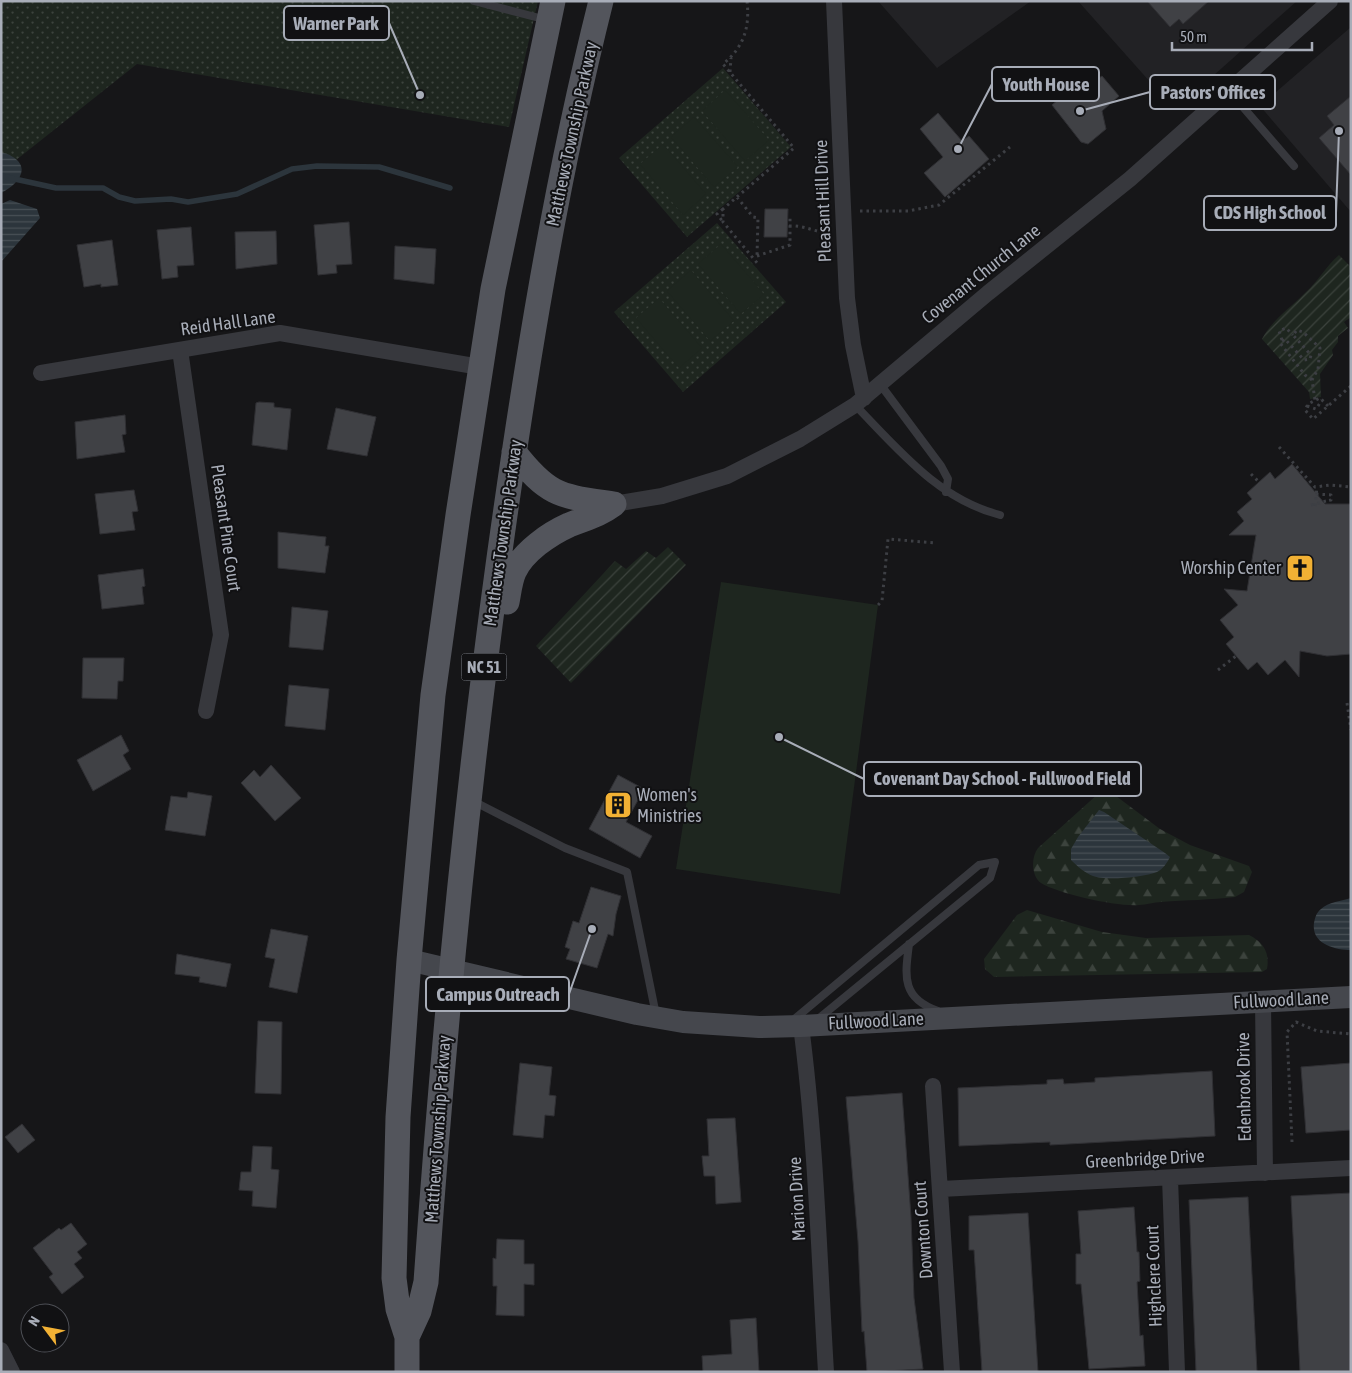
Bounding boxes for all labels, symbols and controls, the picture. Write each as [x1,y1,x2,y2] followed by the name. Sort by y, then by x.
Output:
[284,6,389,40] callout: Warner Park
[292,12,379,34] text: Warner Park
[1172,20,1312,52] scale bar
[1180,28,1207,45] text: 50 m
[542,40,601,228] street label: Matthews Township Parkway
[992,67,1099,101] callout: Youth House
[1001,73,1090,95] text: Youth House
[1150,75,1275,109] callout: Pastors' Offices
[1161,81,1266,103] text: Pastors' Offices
[810,139,835,263] street label: Pleasant Hill Drive
[1204,196,1336,230] callout: CDS High School
[1214,201,1327,223] text: CDS High School
[917,219,1044,328] street label: Covenant Church Lane
[179,305,277,340] street label: Reid Hall Lane
[479,438,526,628] street label: Matthews Township Parkway
[207,463,246,593] street label: Pleasant Pine Court
[1285,553,1315,583] church icon: Worship Center
[1181,557,1282,578] place label: Worship Center
[462,654,506,680] road number: NC 51
[864,762,1141,796] callout: Covenant Day School - Fullwood Field
[873,767,1131,789] text: Covenant Day School - Fullwood Field
[637,784,702,826] place label: Women's Ministries
[603,790,633,820] building icon: Women's Ministries
[426,977,569,1011] callout: Campus Outreach
[436,983,560,1005] text: Campus Outreach
[1233,987,1329,1012] street label: Fullwood Lane
[828,1008,924,1033] street label: Fullwood Lane
[1232,1032,1255,1142] street label: Edenbrook Drive
[420,1034,455,1224] street label: Matthews Township Parkway
[1085,1145,1205,1172] street label: Greenbridge Drive
[784,1156,809,1242] street label: Marion Drive
[909,1180,936,1280] street label: Downton Court
[1141,1225,1166,1327] street label: Highclere Court
[20,1303,70,1353] north arrow
[25,1313,43,1329] text: N

